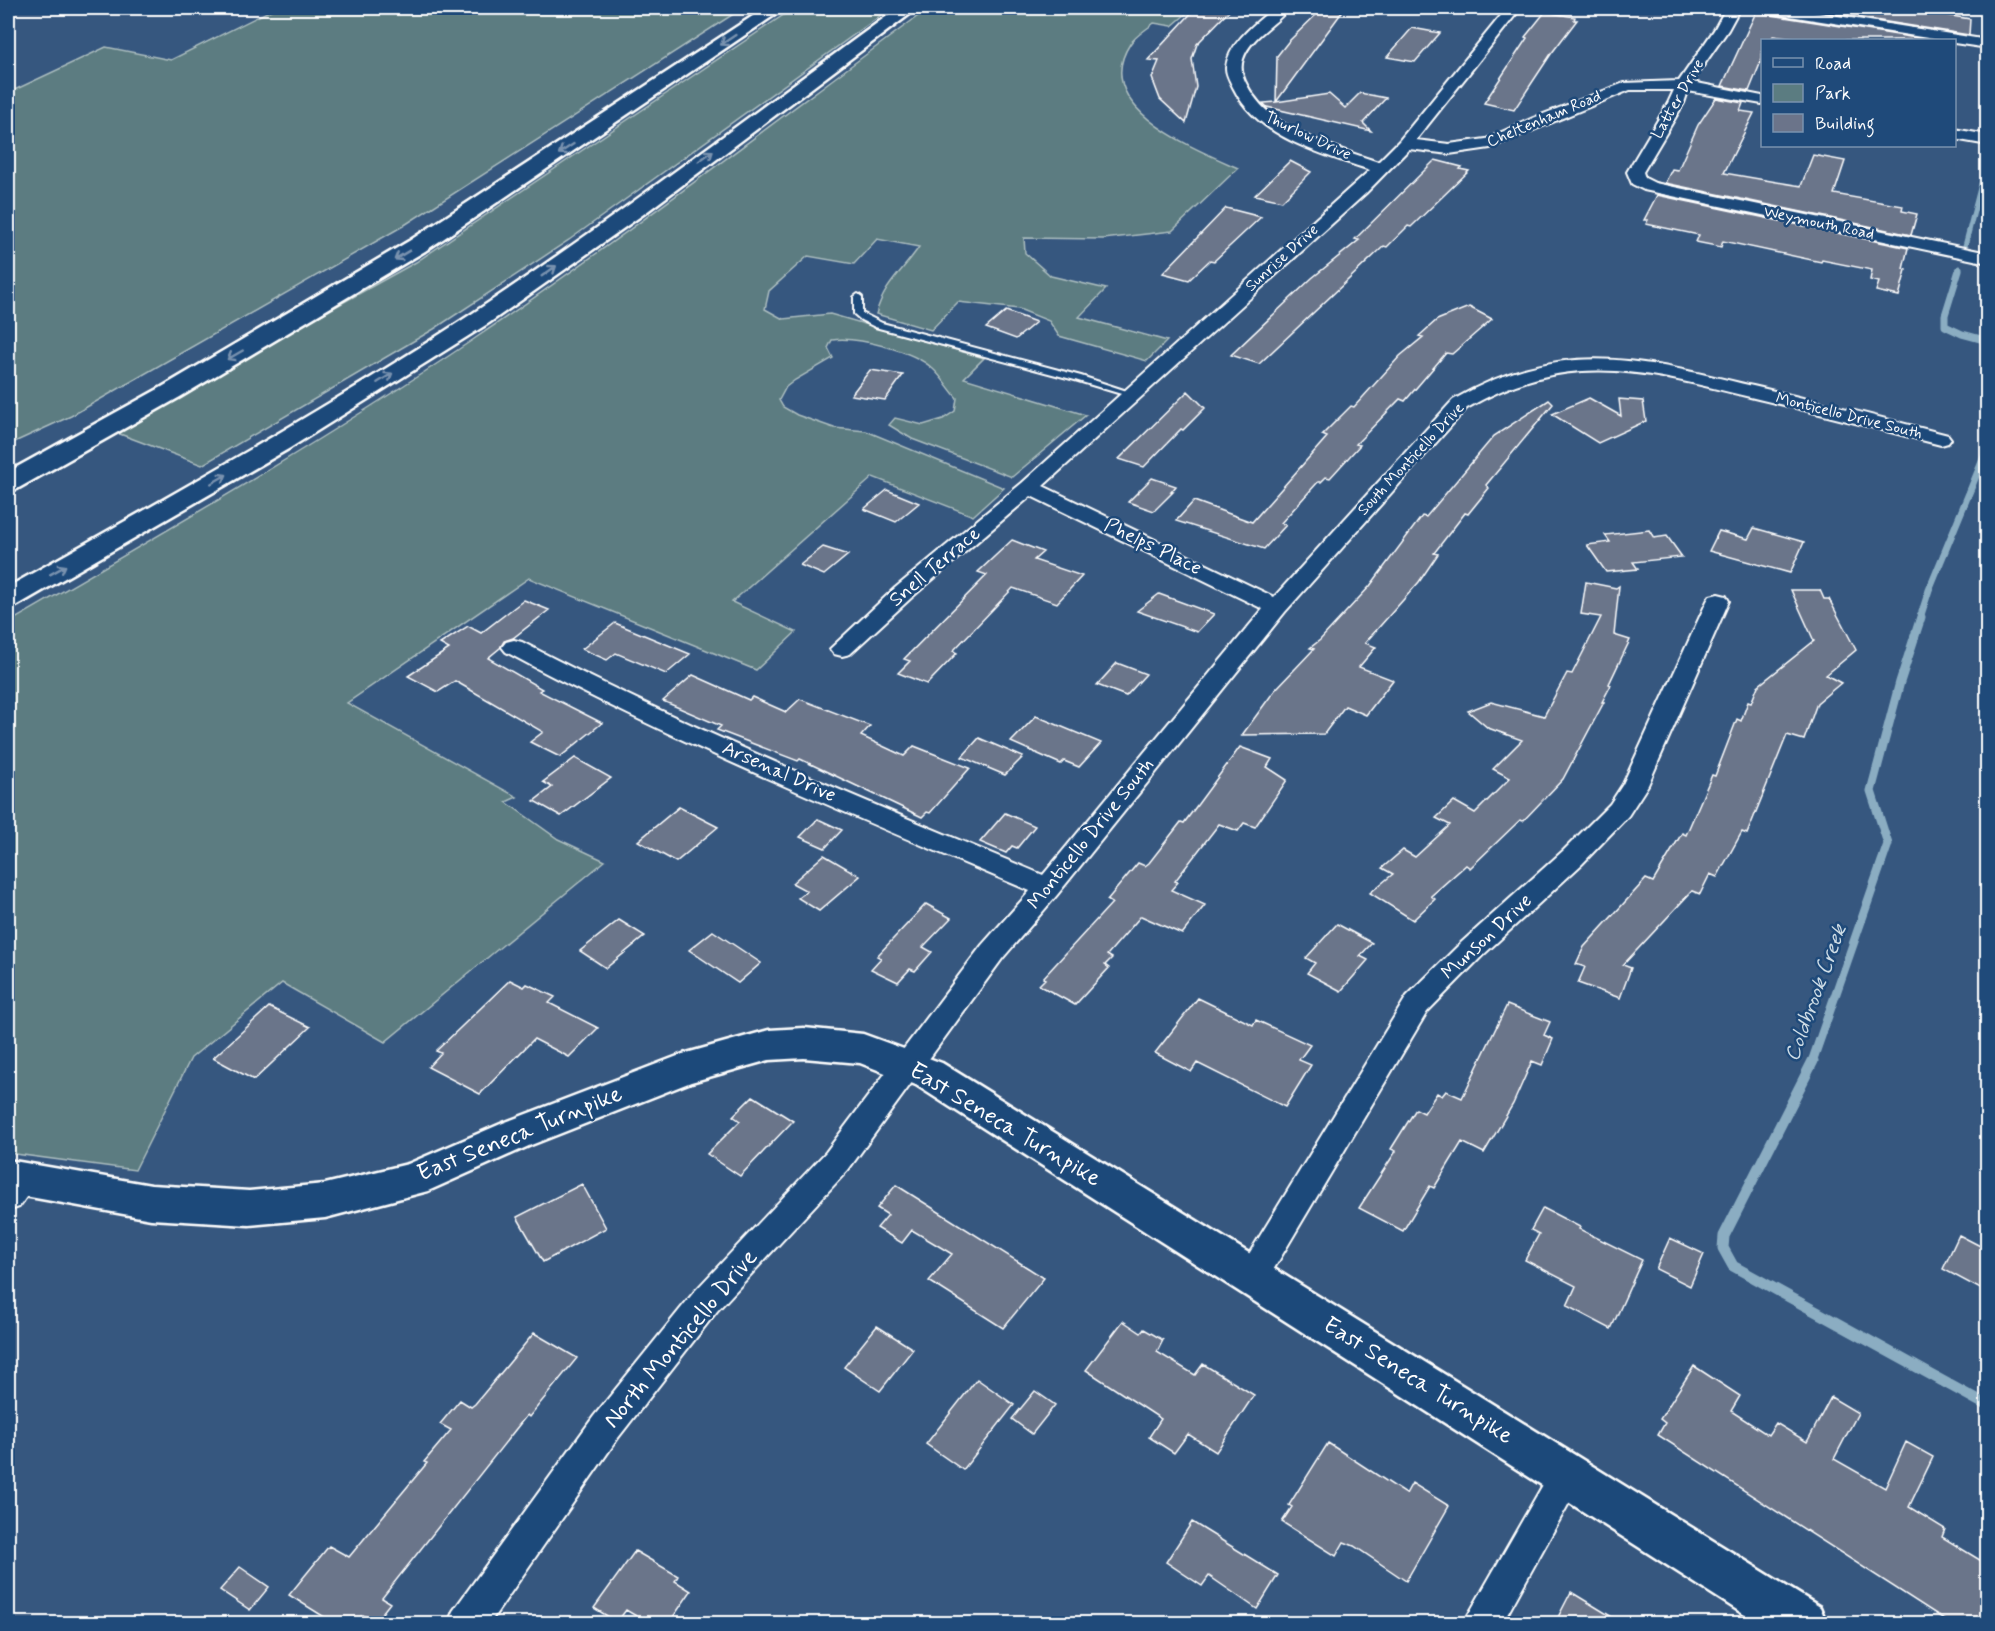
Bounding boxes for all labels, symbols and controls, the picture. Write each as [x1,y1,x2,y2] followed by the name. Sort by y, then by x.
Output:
[720,34,737,46] one-way arrow
[1761,39,1956,147] legend
[1815,52,1851,76] text: Road
[1647,55,1709,143] street label: Latter Drive
[1815,82,1851,106] text: Park
[1484,85,1604,153] street label: Cheltenham Road
[1261,107,1355,165] street label: Thurlow Drive
[1815,112,1875,138] text: Building
[558,143,575,155] one-way arrow
[698,150,714,163] one-way arrow
[1762,201,1876,245] street label: Weymouth Road
[1241,220,1323,296] street label: Sunrise Drive
[394,249,411,261] one-way arrow
[540,265,556,277] one-way arrow
[227,349,244,361] one-way arrow
[376,371,393,383] one-way arrow
[1774,388,1924,444] street label: Monticello Drive South
[1353,398,1469,520] street label: South Monticello Drive
[210,473,227,485] one-way arrow
[1100,512,1206,582] street label: Phelps Place
[884,521,986,613] street label: Snell Terrace
[49,564,67,575] one-way arrow
[718,735,840,809] street label: Arsenal Drive
[1021,753,1161,915] street label: Monticello Drive South
[1436,888,1538,986] street label: Munson Drive
[1778,920,1854,1065] water label: Coldbrook Creek
[903,1055,1107,1195] street label: East Seneca Turnpike
[413,1079,627,1189] street label: East Seneca Turnpike
[597,1243,765,1435] street label: North Monticello Drive
[1317,1310,1519,1452] street label: East Seneca Turnpike

